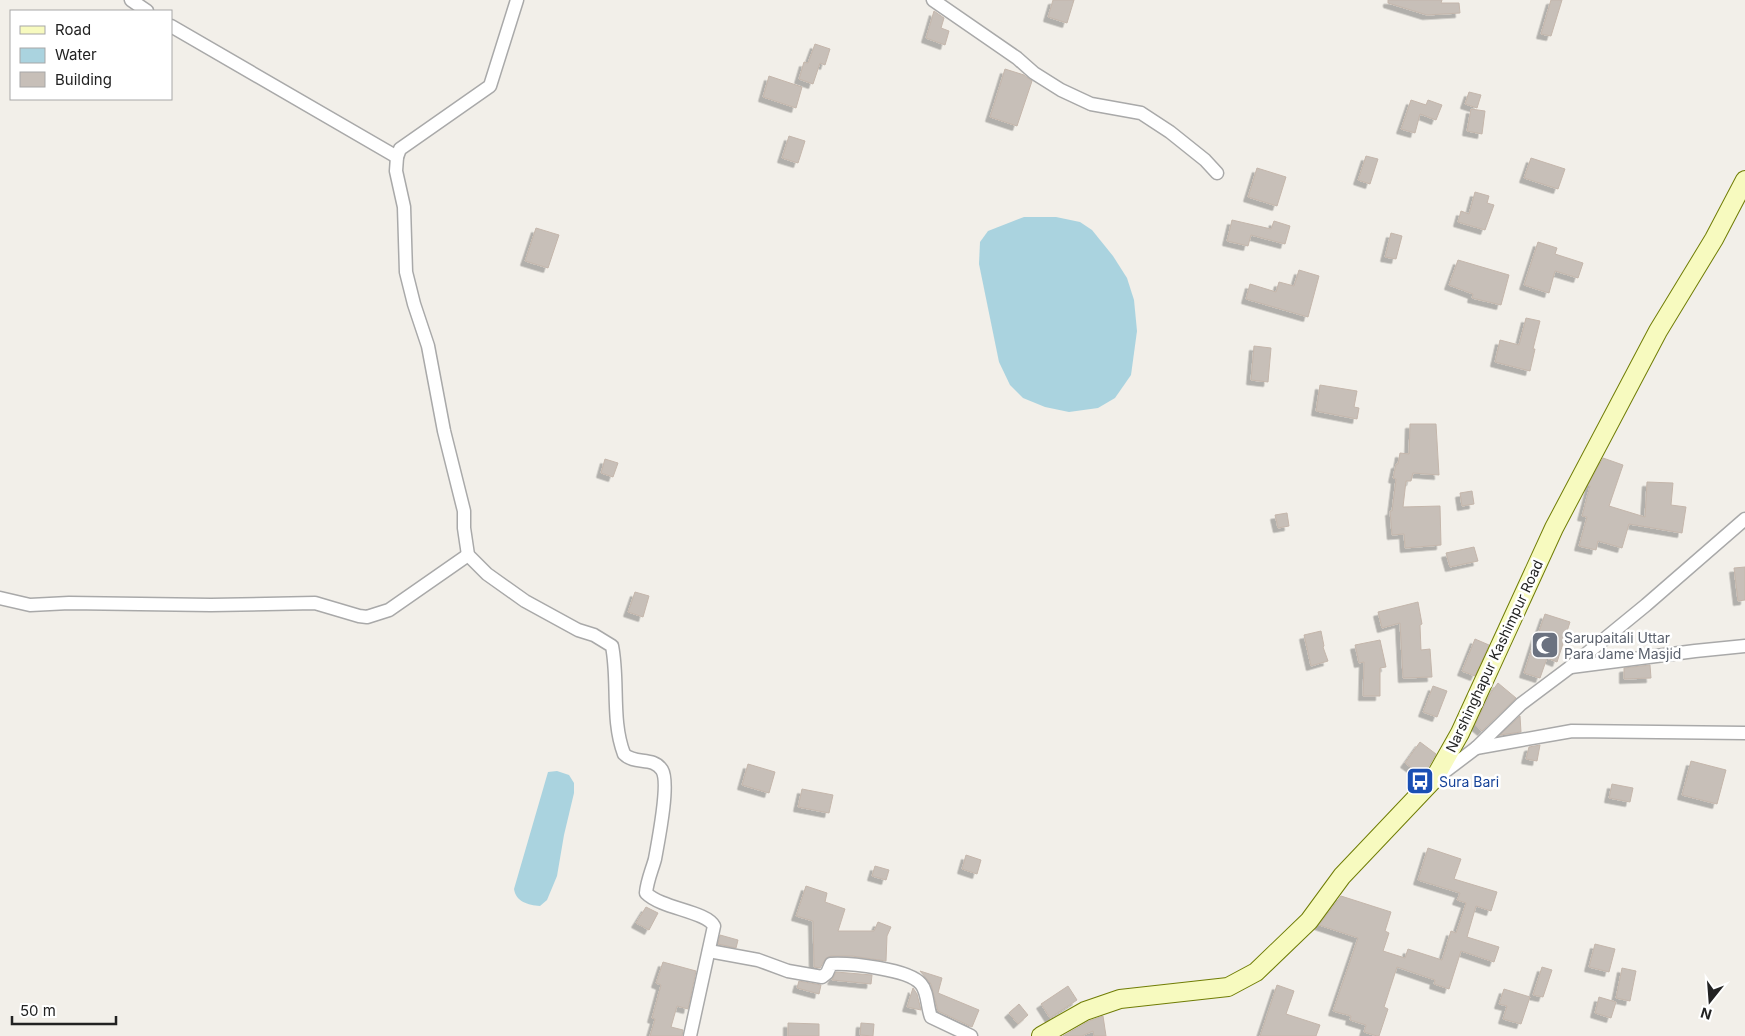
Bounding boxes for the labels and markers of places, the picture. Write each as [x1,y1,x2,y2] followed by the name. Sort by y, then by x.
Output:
[1564,629,1681,662] place label: Sarupaitali Uttar Para Jame Masjid
[1530,630,1560,660] mosque icon: Sarupaitali Uttar Para Jame Masjid
[1405,766,1435,796] bus stop icon: Sura Bari
[1439,773,1499,790] place label: Sura Bari

